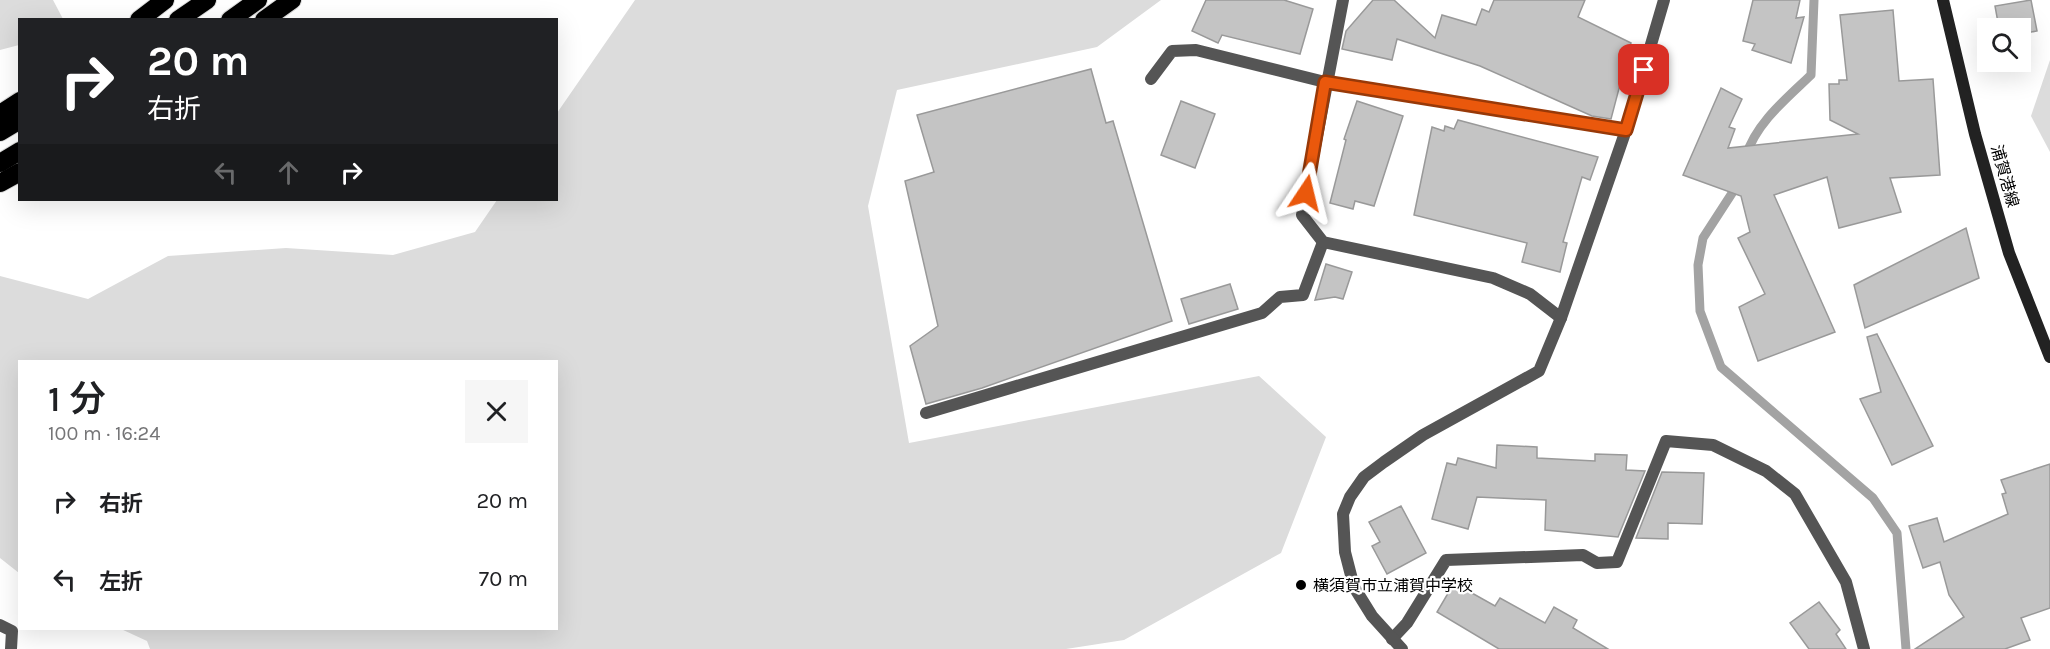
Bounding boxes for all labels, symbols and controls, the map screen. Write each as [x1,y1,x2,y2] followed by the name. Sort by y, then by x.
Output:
[1977,18,2031,72] map controls
[1977,18,2031,72] button: search
[147,36,249,86] text: 20 m
[48,42,126,120] icon: right
[1618,44,1669,95] pin
[1627,53,1660,86] icon: arrive
[147,93,201,125] text: 右折
[1987,143,2023,209] street label: 浦賀港線
[209,156,242,189] icon: left
[272,156,305,189] icon: ahead
[335,156,368,189] icon: right
[1274,161,1338,225] position arrow
[48,378,106,420] text: 1 分
[465,380,528,443] button: close
[48,422,160,445] text: 100 m · 16:24
[48,485,81,518] icon: right
[476,488,528,514] text: 20 m
[99,491,143,517] text: 右折
[48,563,81,596] icon: left
[479,566,528,592] text: 70 m
[99,569,143,595] text: 左折
[1313,576,1473,595] place label: 横須賀市立浦賀中学校
[1294,578,1308,592] marker: 横須賀市立浦賀中学校

